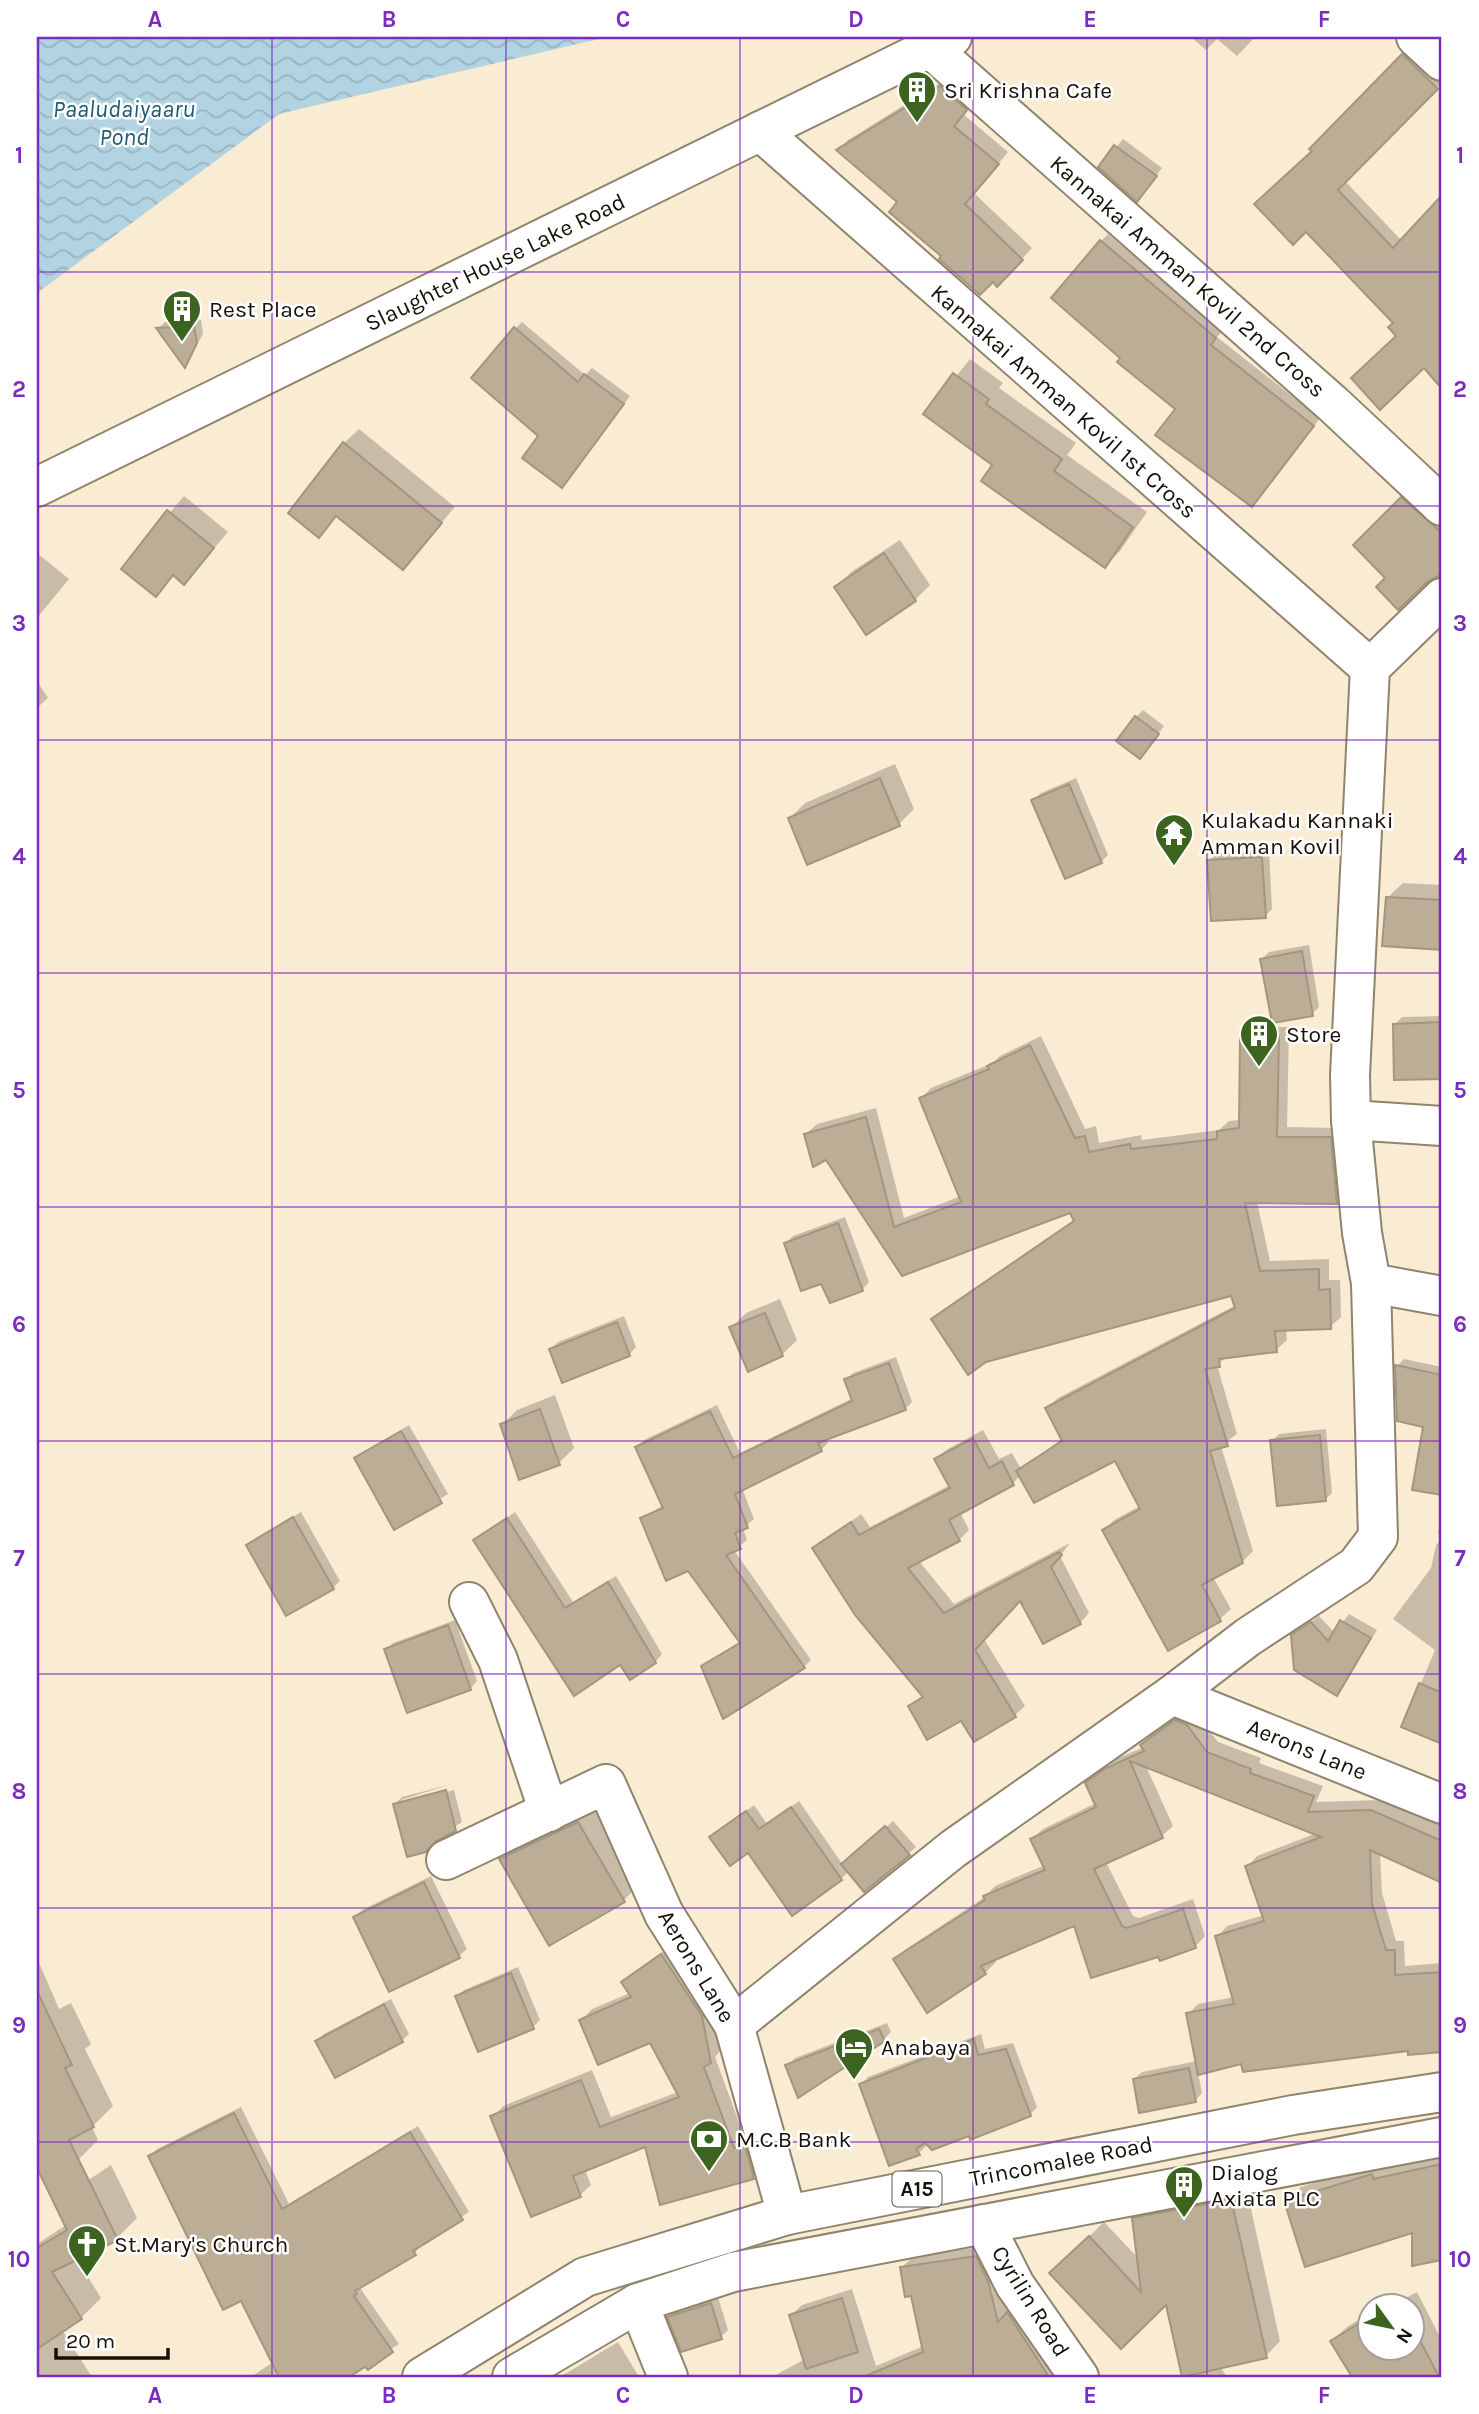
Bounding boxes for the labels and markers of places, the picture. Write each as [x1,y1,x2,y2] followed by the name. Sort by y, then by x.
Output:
[896,69,938,124] building icon: Sri Krishna Cafe
[944,77,1112,104] place label: Sri Krishna Cafe
[161,288,203,343] building icon: Rest Place
[209,296,317,323] place label: Rest Place
[1201,807,1394,860] place label: Kulakadu Kannaki Amman Kovil
[1153,812,1195,867] temple icon: Kulakadu Kannaki Amman Kovil
[1238,1013,1280,1068] building icon: Store
[1286,1021,1341,1048] place label: Store
[833,2026,875,2081] hotel icon: Anabaya
[881,2034,970,2061] place label: Anabaya
[688,2118,730,2173] bank icon: M.C.B Bank
[736,2126,851,2153] place label: M.C.B Bank
[1211,2159,1320,2212] place label: Dialog Axiata PLC
[1163,2164,1205,2219] building icon: Dialog Axiata PLC
[66,2223,108,2278] church icon: St.Mary's Church
[114,2231,288,2258] place label: St.Mary's Church

